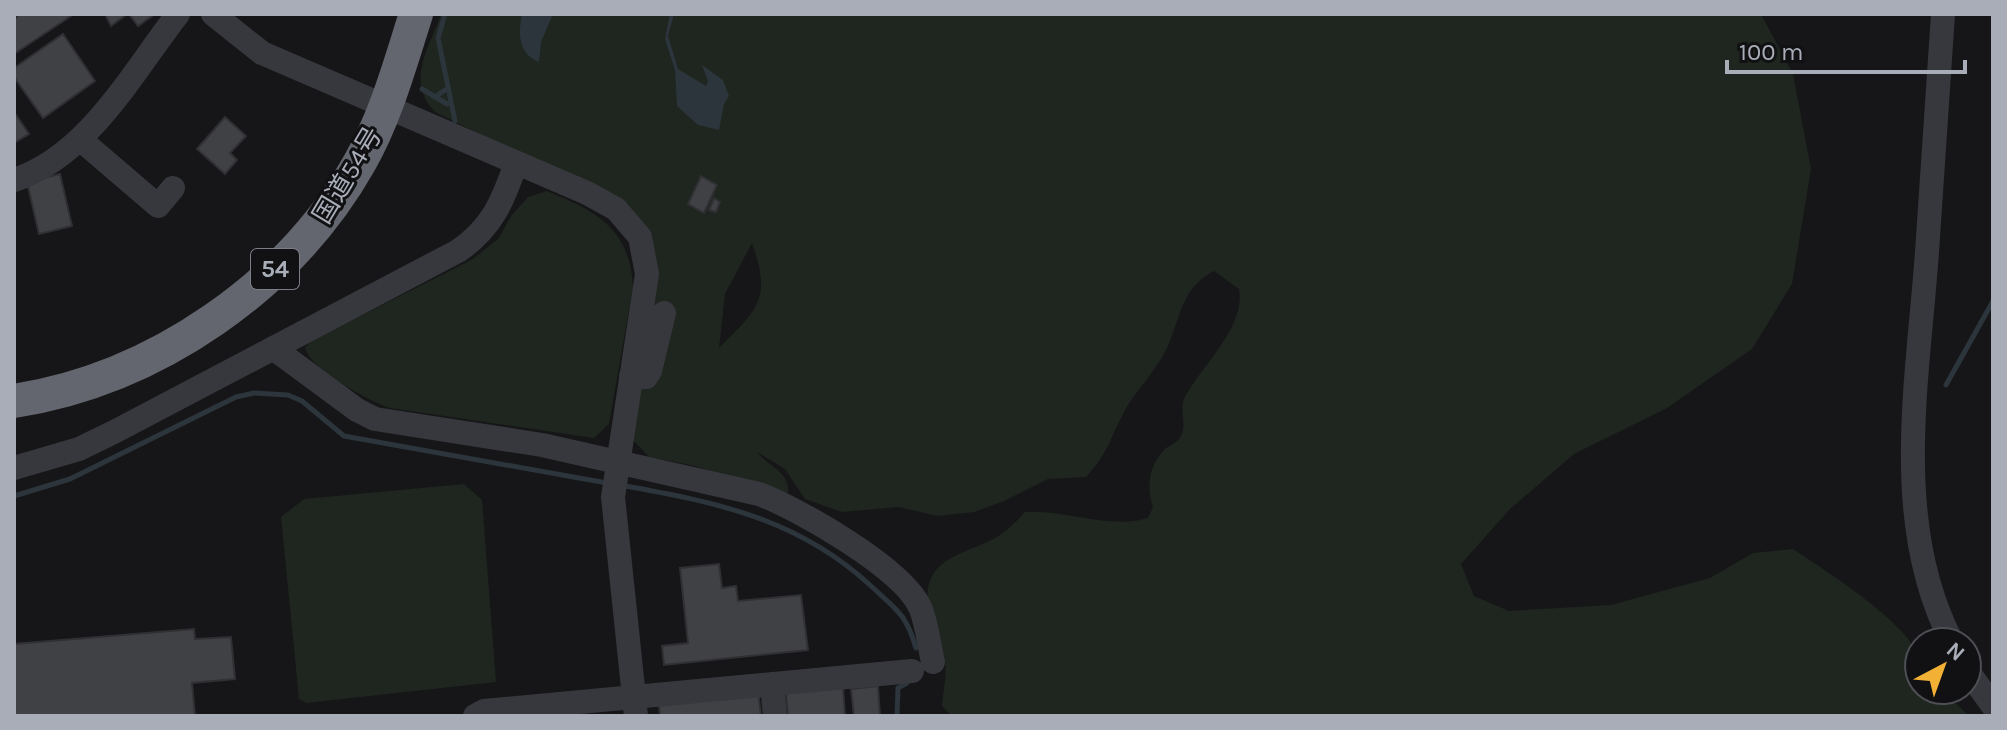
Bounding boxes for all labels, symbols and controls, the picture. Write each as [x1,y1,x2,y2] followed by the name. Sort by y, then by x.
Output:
[1727,24,1965,74] scale bar
[1739,38,1804,66] text: 100 m
[307,121,388,229] street label: 国道54号
[251,249,299,289] road number: 54
[1903,626,1983,706] north arrow
[1941,637,1970,667] text: N

